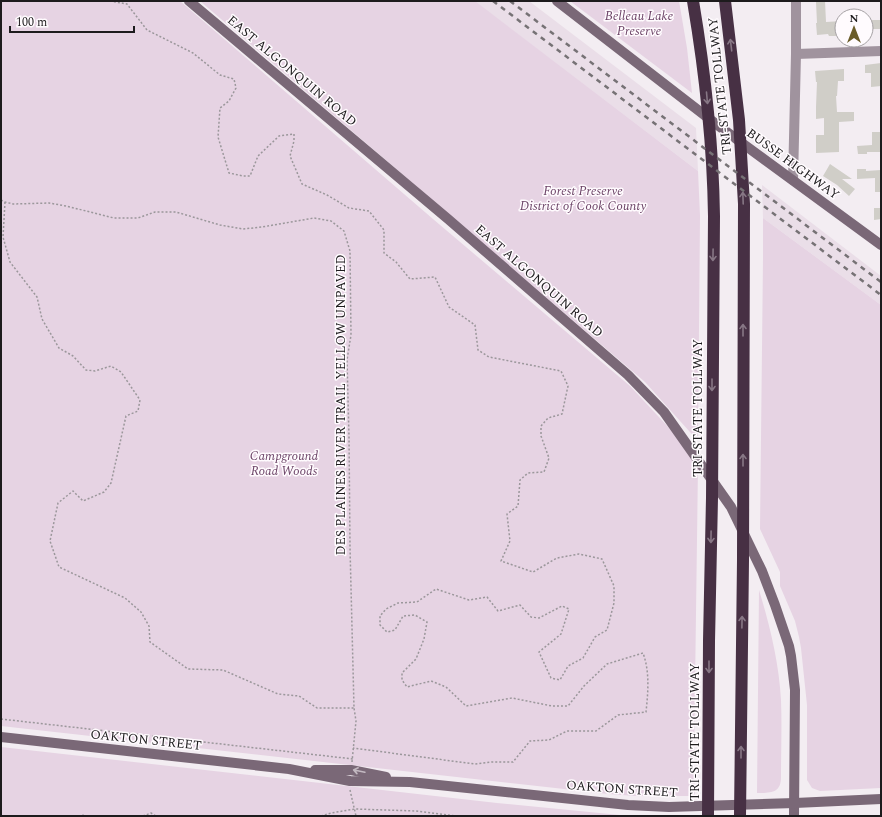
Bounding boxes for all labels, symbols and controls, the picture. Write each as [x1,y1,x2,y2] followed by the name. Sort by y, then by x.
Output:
[605,6,674,41] park label: Belleau Lake Preserve
[10,8,134,34] scale bar
[834,8,874,48] north arrow
[850,10,859,27] text: N
[223,11,361,131] street label: EAST ALGONQUIN ROAD
[16,13,47,32] text: 100 m
[703,16,737,156] street label: TRI-STATE TOLLWAY
[727,39,735,52] one-way arrow
[703,91,710,104] one-way arrow
[742,123,844,205] street label: BUSSE HIGHWAY
[520,181,646,216] park label: Forest Preserve District of Cook County
[740,192,747,205] one-way arrow
[471,220,607,342] street label: EAST ALGONQUIN ROAD
[710,248,717,261] one-way arrow
[331,254,351,556] street label: DES PLAINES RIVER TRAIL YELLOW UNPAVED
[739,324,747,337] one-way arrow
[688,339,708,477] street label: TRI-STATE TOLLWAY
[708,378,716,391] one-way arrow
[250,446,318,481] park label: Campground Road Woods
[739,454,747,467] one-way arrow
[707,530,715,543] one-way arrow
[738,616,746,629] one-way arrow
[705,660,713,673] one-way arrow
[685,663,705,801] street label: TRI-STATE TOLLWAY
[89,724,203,756] street label: OAKTON STREET
[737,746,745,759] one-way arrow
[352,767,365,775] one-way arrow
[565,775,679,803] street label: OAKTON STREET

